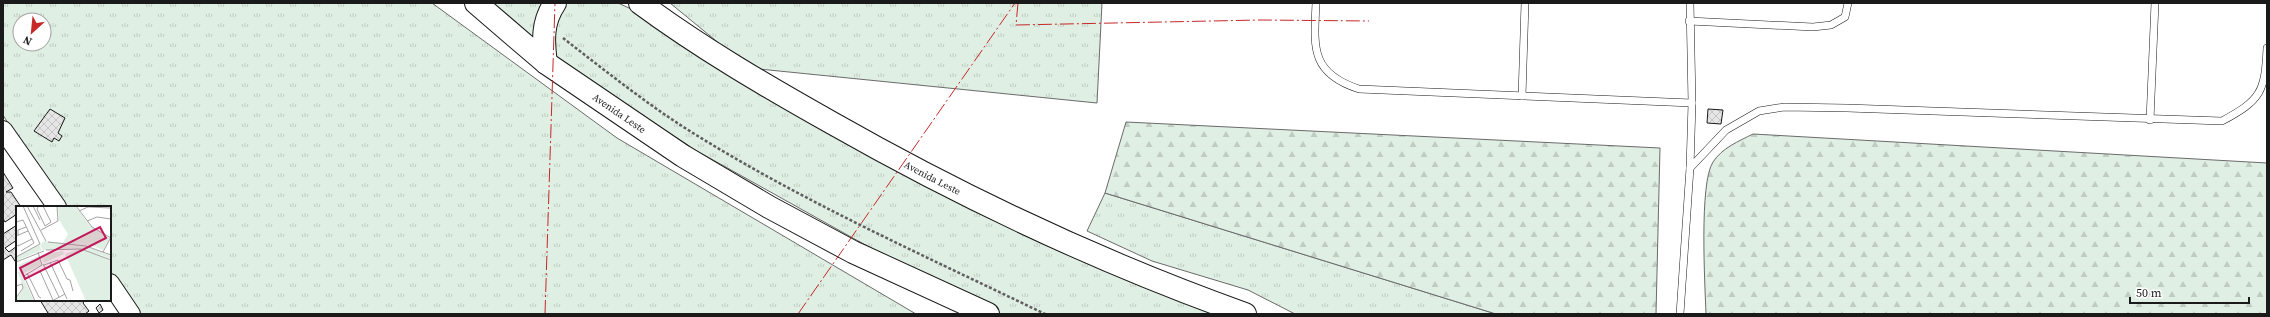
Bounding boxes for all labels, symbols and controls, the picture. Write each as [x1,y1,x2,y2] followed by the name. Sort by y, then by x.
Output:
[12,12,52,52] north arrow
[21,32,35,49] text: N
[590,91,648,136] street label: Avenida Leste
[902,158,963,198] street label: Avenida Leste
[16,206,111,301] inset map
[2130,279,2249,305] scale bar
[2136,285,2162,301] text: 50 m

